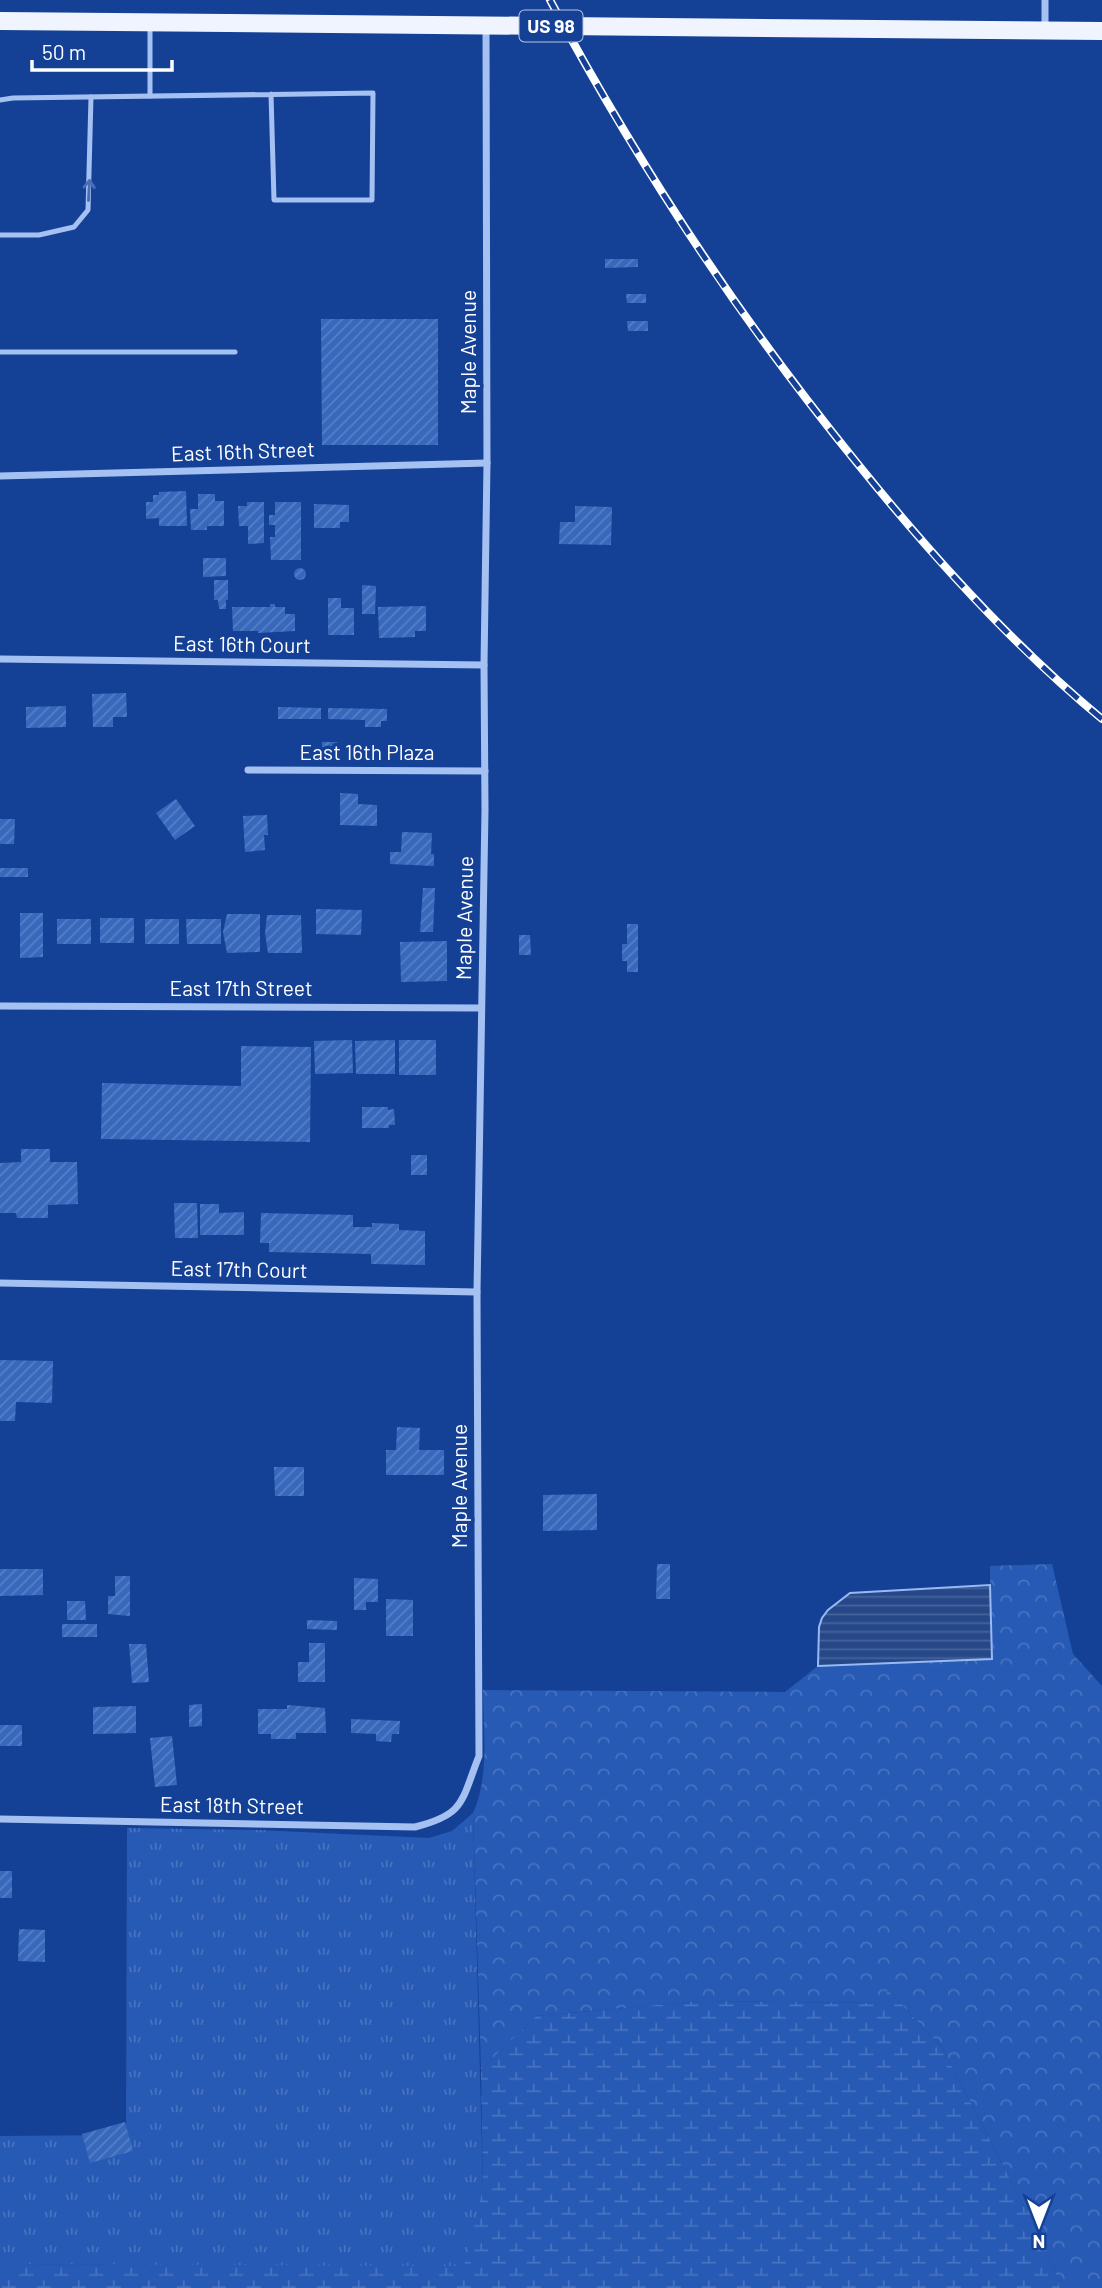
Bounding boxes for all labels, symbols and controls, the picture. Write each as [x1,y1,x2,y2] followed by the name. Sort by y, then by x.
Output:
[520,10,582,42] road number: US 98
[32,28,172,72] scale bar
[42,39,86,64] text: 50 m
[83,179,96,201] one-way arrow
[455,290,480,414] street label: Maple Avenue
[171,435,315,466] street label: East 16th Street
[173,630,311,657] street label: East 16th Court
[300,739,434,764] street label: East 16th Plaza
[450,856,477,980] street label: Maple Avenue
[169,975,313,1000] street label: East 17th Street
[170,1255,308,1282] street label: East 17th Court
[446,1424,471,1548] street label: Maple Avenue
[160,1791,304,1818] street label: East 18th Street
[1004,2190,1074,2260] north arrow
[1033,2231,1045,2254] text: N

